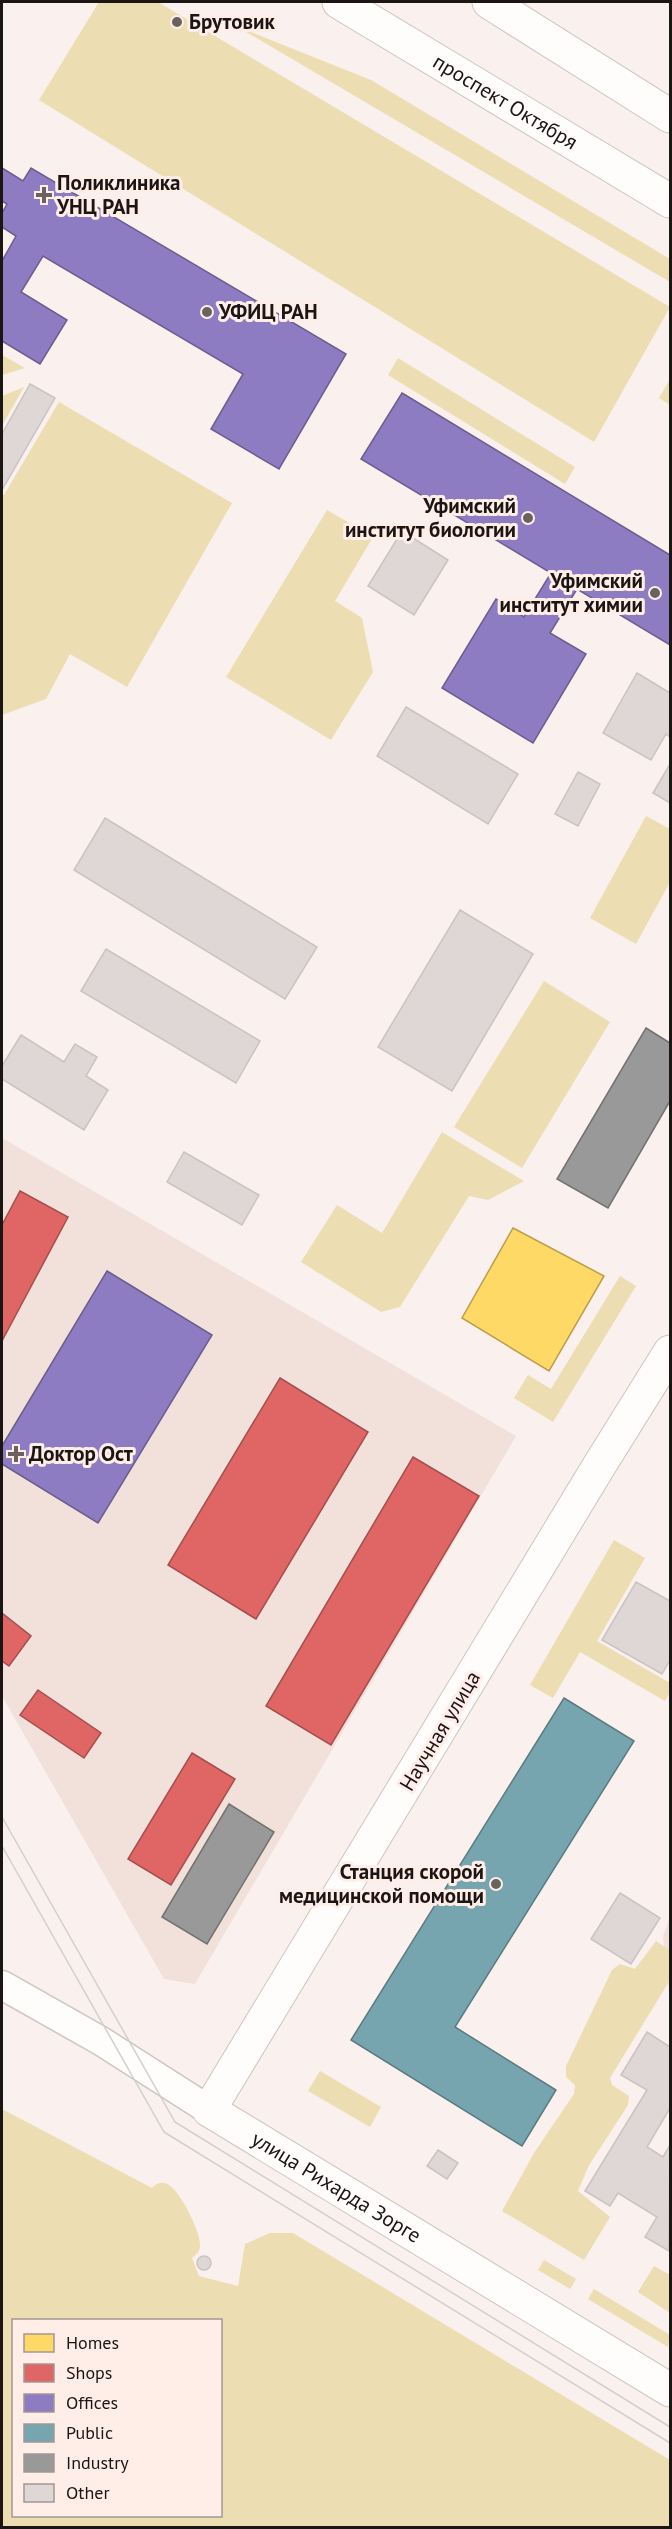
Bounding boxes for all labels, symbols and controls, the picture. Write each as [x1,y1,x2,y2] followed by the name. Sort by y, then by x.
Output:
[189,8,275,35] place label: Брутовик
[170,15,184,29] marker: Брутовик
[428,48,583,155] street label: проспект Октября
[56,169,181,220] place label: Поликлиника УНЦ РАН
[35,186,53,204] marker: Поликлиника УНЦ РАН
[218,298,318,325] place label: УФИЦ РАН
[200,305,214,319] marker: УФИЦ РАН
[345,492,516,543] place label: Уфимский институт биологии
[521,511,535,525] marker: Уфимский институт биологии
[499,567,643,618] place label: Уфимский институт химии
[648,586,662,600] marker: Уфимский институт химии
[29,1440,133,1467] place label: Доктор Ост
[7,1445,25,1463] marker: Доктор Ост
[393,1666,486,1796] street label: Научная улица
[279,1858,484,1909] place label: Станция скорой медицинской помощи
[489,1877,503,1891] marker: Станция скорой медицинской помощи
[247,2125,426,2249] street label: улица Рихарда Зорге
[12,2319,222,2517] legend
[66,2331,119,2354] text: Homes
[66,2361,112,2384] text: Shops
[66,2391,118,2414] text: Offices
[66,2421,113,2444] text: Public
[66,2451,129,2474] text: Industry
[66,2481,110,2504] text: Other

